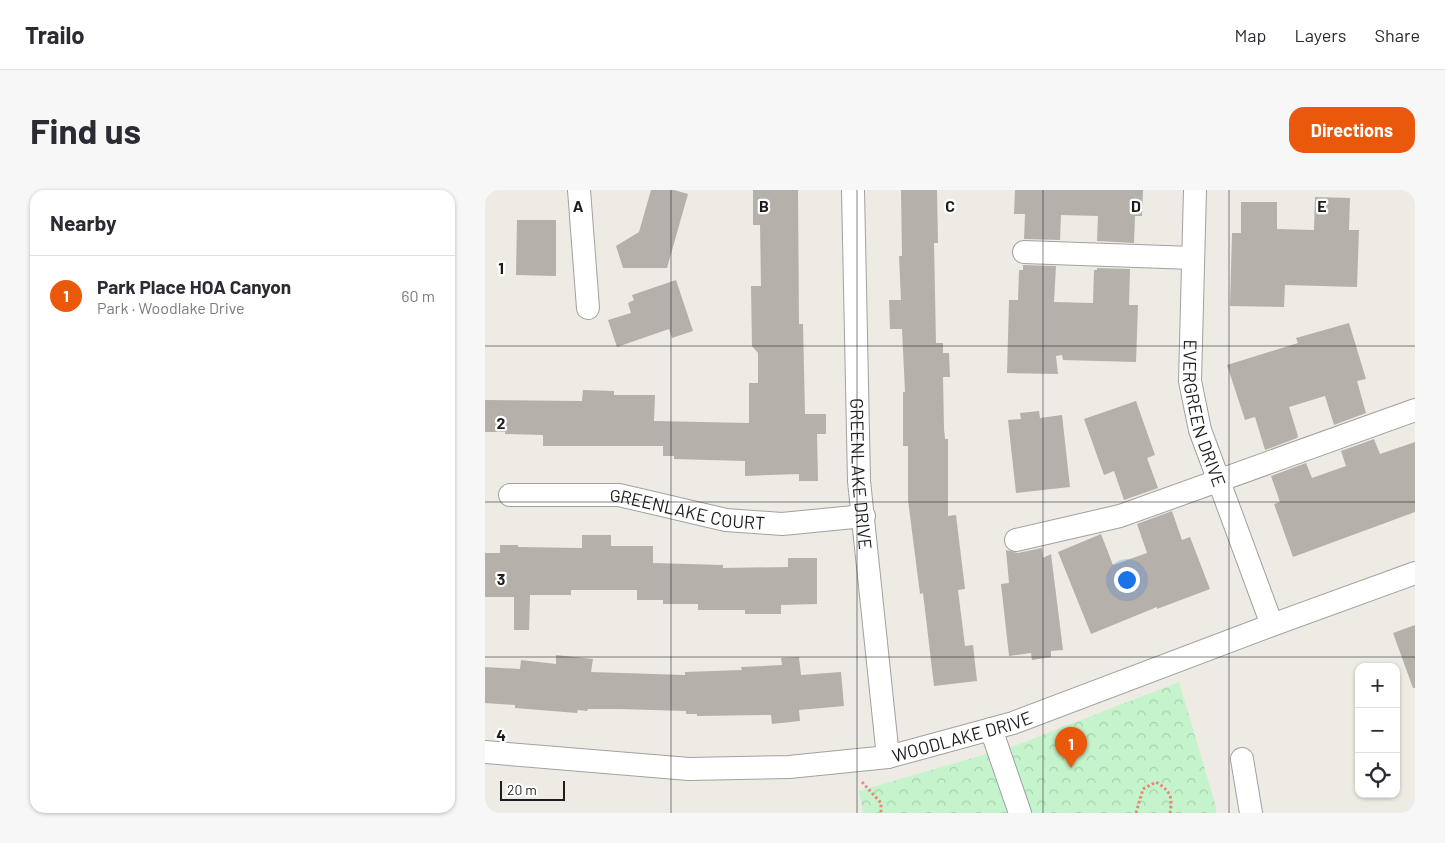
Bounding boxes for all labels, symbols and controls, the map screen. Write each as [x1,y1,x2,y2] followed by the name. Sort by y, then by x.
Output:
[25,20,85,49] text: Trailo
[1234,24,1266,46] text: Map
[1294,24,1347,46] text: Layers
[1375,24,1420,46] text: Share
[1289,107,1415,153] button: Directions
[30,109,141,151] text: Find us
[573,196,584,215] text: A
[759,196,769,215] text: B
[945,196,955,215] text: C
[1131,196,1141,215] text: D
[1317,196,1327,215] text: E
[50,210,116,235] text: Nearby
[498,258,504,277] text: 1
[97,275,291,298] text: Park Place HOA Canyon
[63,286,69,305] text: 1
[401,286,435,305] text: 60 m
[97,298,245,317] text: Park · Woodlake Drive
[1179,339,1231,490] street label: EVERGREEN DRIVE
[846,398,877,550] street label: GREENLAKE DRIVE
[497,413,506,432] text: 2
[610,484,766,534] street label: GREENLAKE COURT
[1114,567,1140,593] your location
[497,569,505,588] text: 3
[1355,663,1400,798] map controls
[1355,663,1400,708] button: +
[889,706,1035,766] street label: WOODLAKE DRIVE
[1355,708,1400,753] button: −
[496,725,506,744] text: 4
[1055,727,1087,768] pin: 1
[1355,753,1400,798] button: locate
[500,778,565,801] scale bar
[507,781,537,798] text: 20 m

